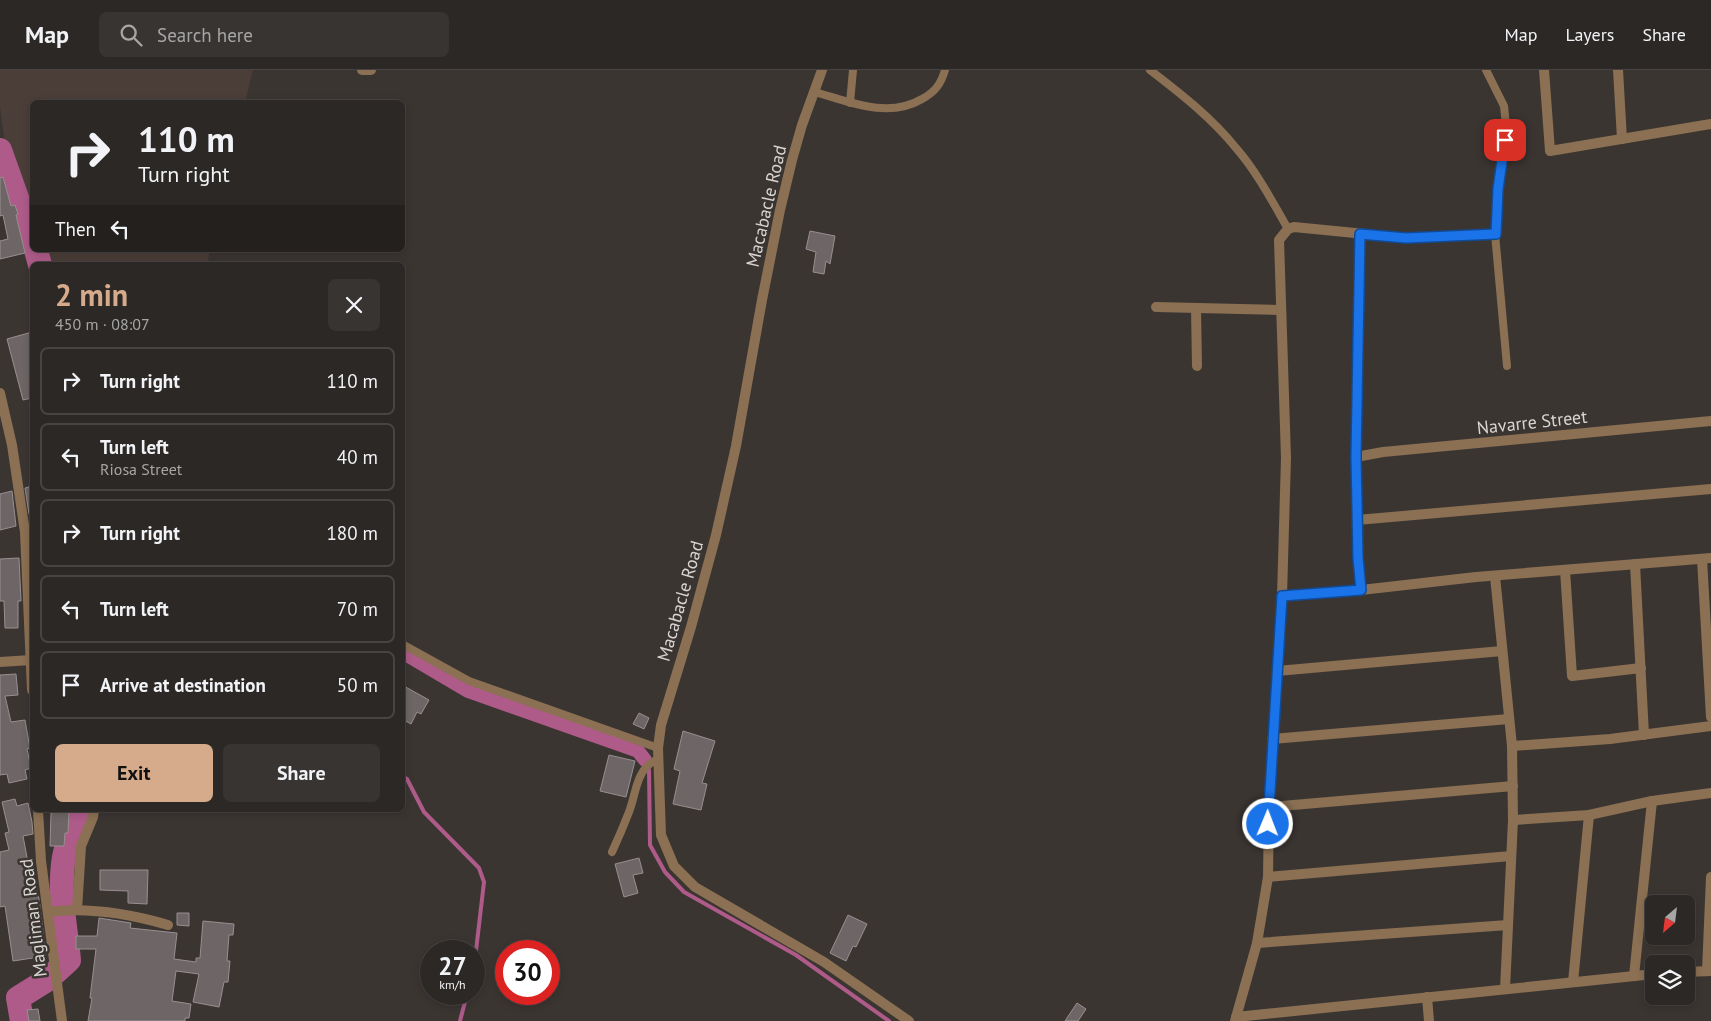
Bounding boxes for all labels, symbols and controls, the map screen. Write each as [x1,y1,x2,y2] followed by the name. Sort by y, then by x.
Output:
[99,12,449,57] search box
[25,19,69,50] text: Map
[117,21,145,49] icon: search
[157,23,253,47] text: Search here
[1505,23,1537,46] text: Map
[1565,23,1614,46] text: Layers
[1642,23,1686,46] text: Share
[138,116,235,162] text: 110 m
[1484,119,1526,161] pin
[55,120,120,185] icon: right
[1491,126,1519,154] icon: arrive
[741,143,791,269] street label: Macabacle Road
[138,160,230,188] text: Turn right
[106,215,134,243] icon: left
[55,217,96,241] text: Then
[55,275,128,314] text: 2 min
[328,279,380,331] button: close
[55,314,150,334] text: 450 m · 08:07
[57,367,85,395] icon: right
[100,369,180,393] text: Turn right
[326,369,378,393] text: 110 m
[1476,405,1588,439] street label: Navarre Street
[100,435,169,459] text: Turn left
[57,443,85,471] icon: left
[337,445,378,469] text: 40 m
[100,459,182,479] text: Riosa Street
[57,519,85,547] icon: right
[100,521,180,545] text: Turn right
[326,521,378,545] text: 180 m
[652,538,708,664] street label: Macabacle Road
[57,595,85,623] icon: left
[100,597,169,621] text: Turn left
[337,597,378,621] text: 70 m
[57,671,85,699] icon: arrive
[100,673,266,697] text: Arrive at destination
[337,673,378,697] text: 50 m
[55,744,213,802] button: Exit
[223,744,380,802] button: Share
[1241,797,1293,849] position arrow
[14,857,52,979] street label: Magliman Road
[1645,895,1695,945] north arrow
[1645,895,1695,1005] map controls
[495,940,560,1005] speed limit sign: 30
[438,950,467,982] text: 27
[1645,955,1695,1005] button: layers
[439,977,466,992] text: km/h

